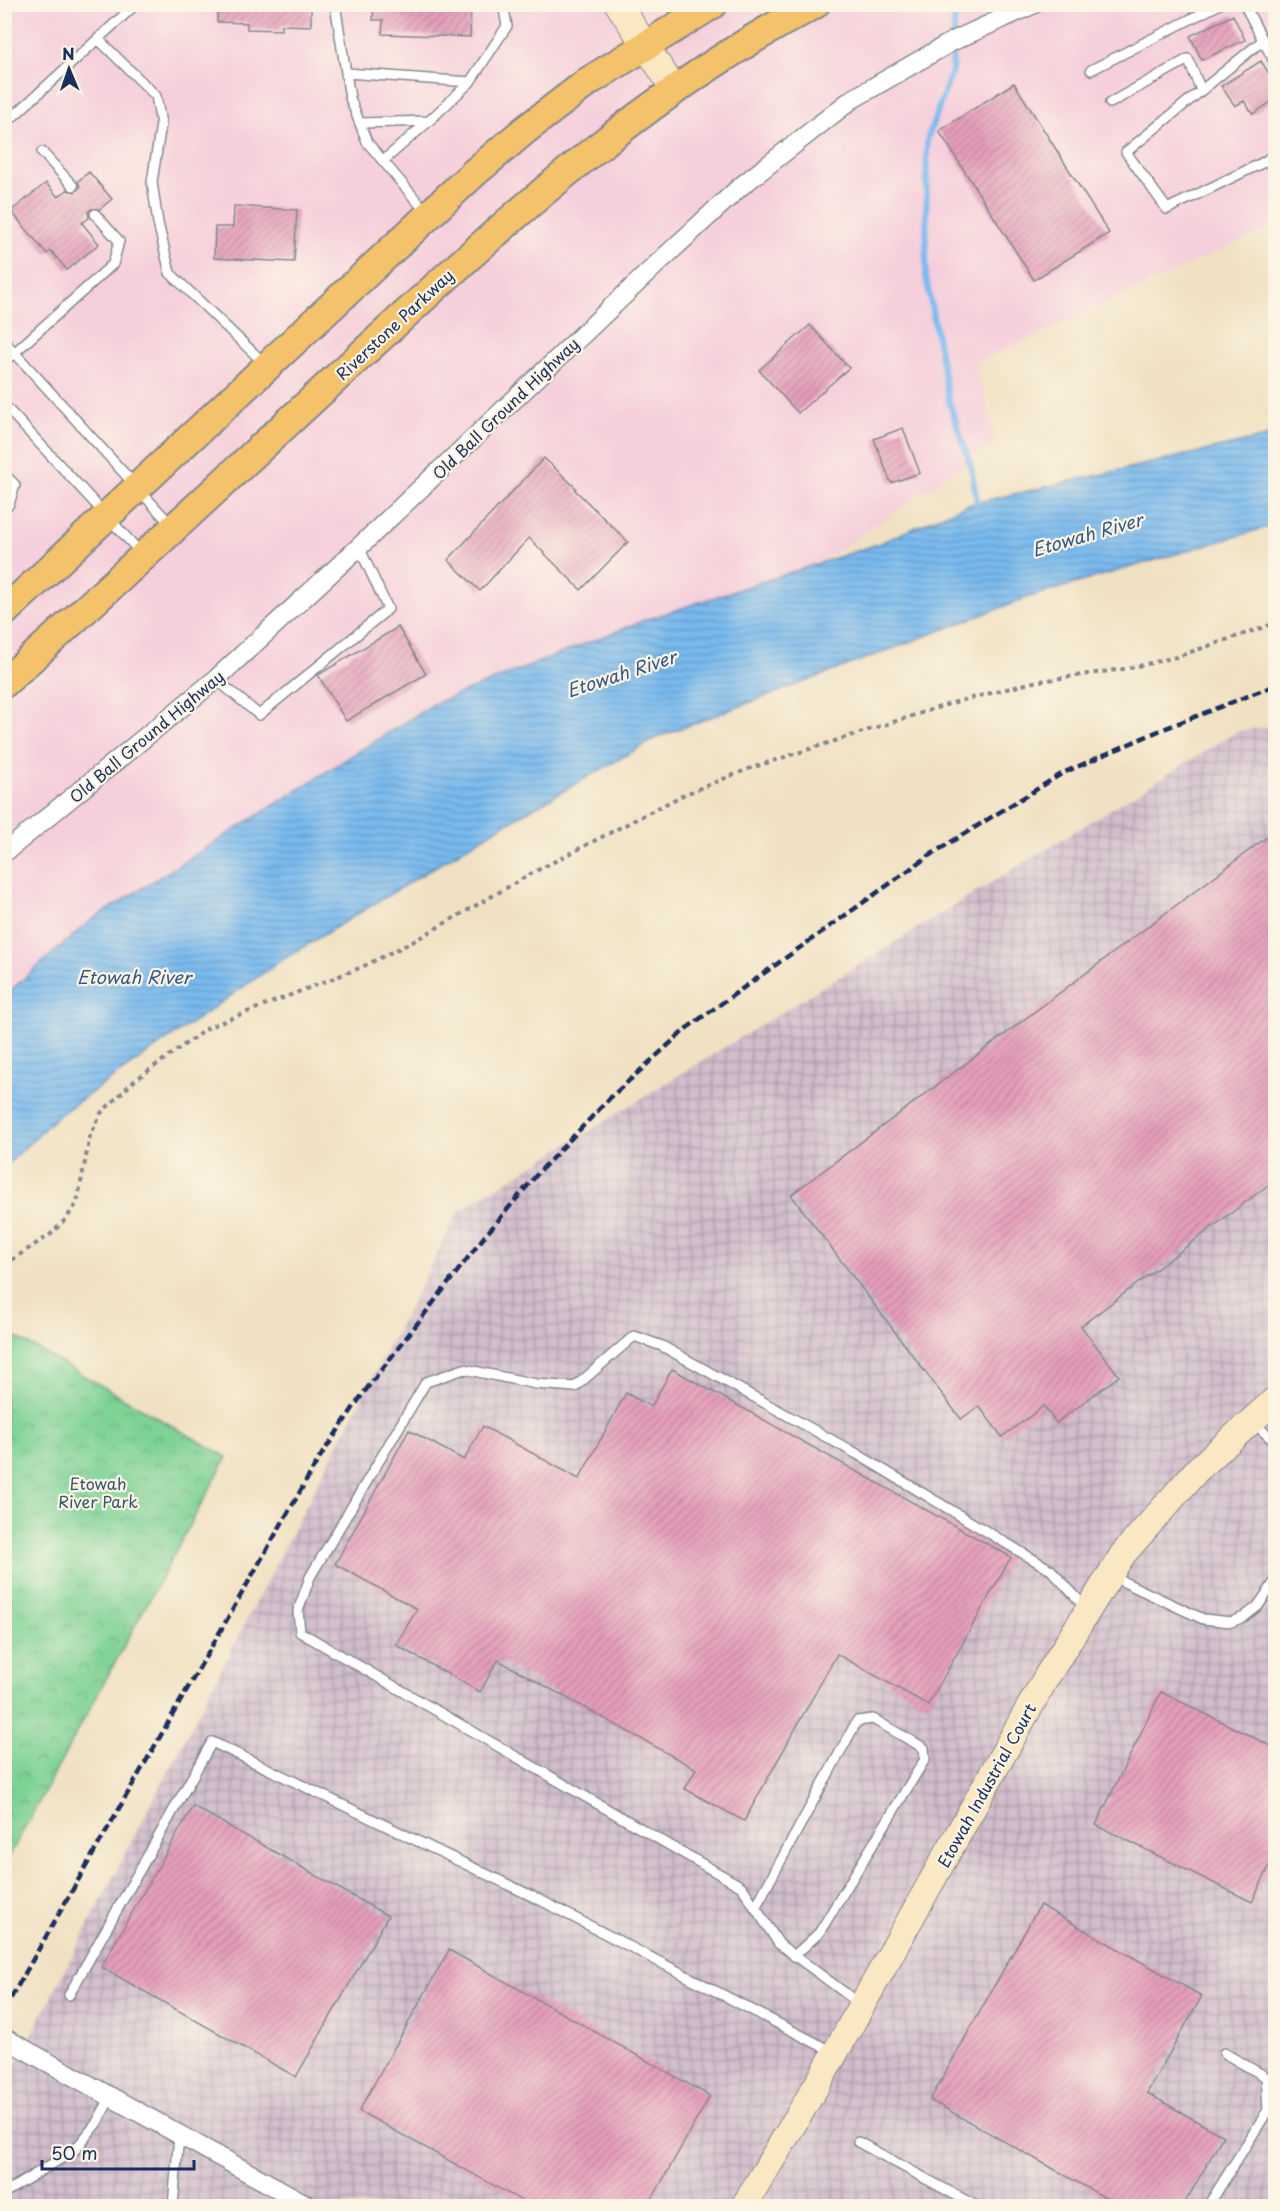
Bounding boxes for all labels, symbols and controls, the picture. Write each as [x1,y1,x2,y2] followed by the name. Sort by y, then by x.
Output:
[39,39,99,99] north arrow
[62,41,75,65] text: N
[330,263,458,385] street label: Riverstone Parkway
[426,331,584,485] street label: Old Ball Ground Highway
[1029,505,1148,563] water label: Etowah River
[563,642,682,703] water label: Etowah River
[63,664,229,808] street label: Old Ball Ground Highway
[77,963,194,990] water label: Etowah River
[58,1471,138,1513] park label: Etowah River Park
[931,1698,1041,1871] street label: Etowah Industrial Court
[42,2133,194,2171] scale bar
[51,2139,98,2166] text: 50 m

